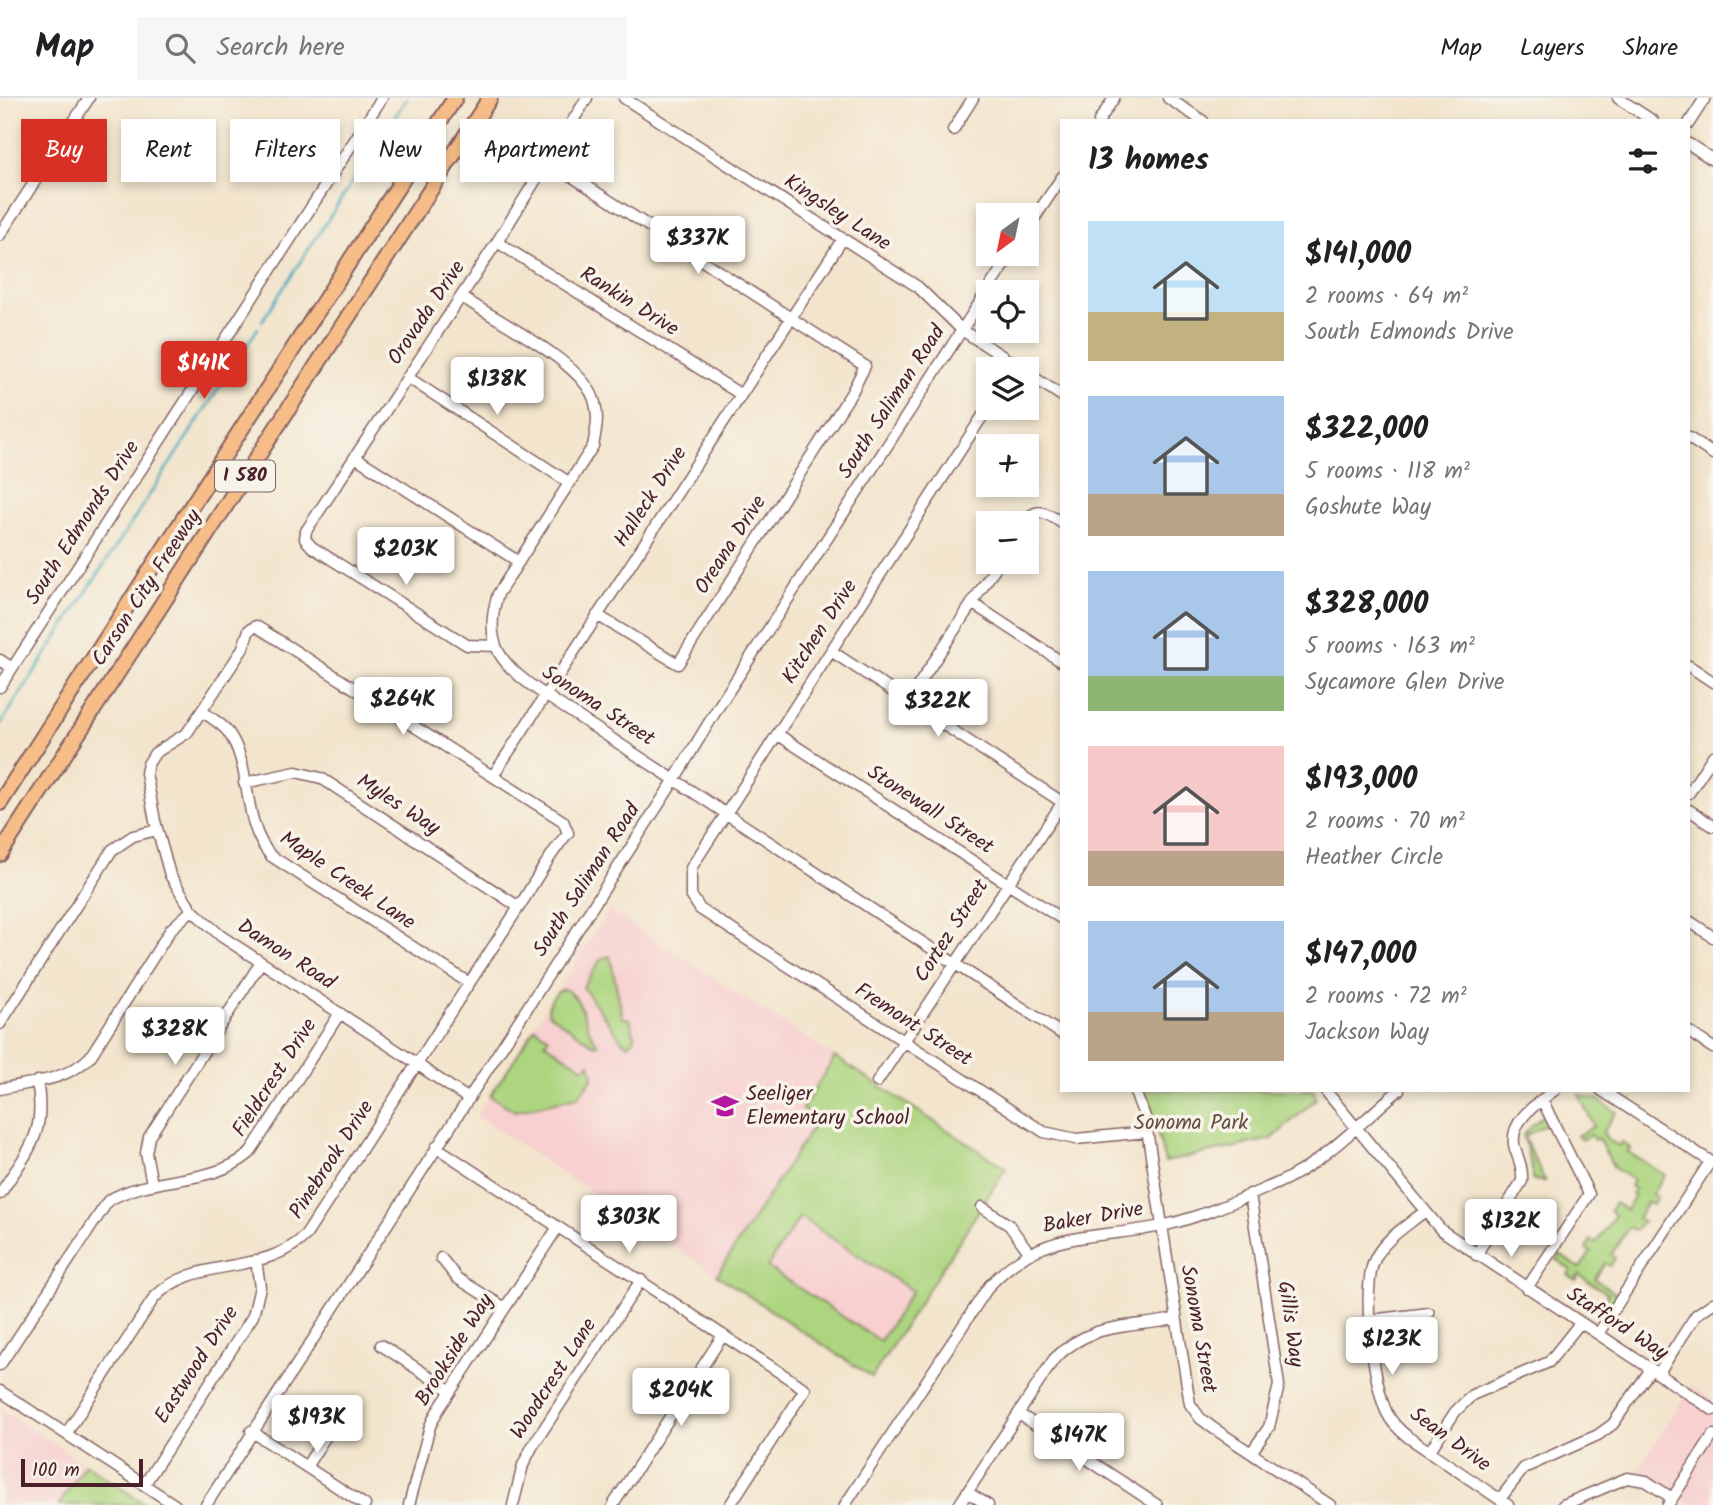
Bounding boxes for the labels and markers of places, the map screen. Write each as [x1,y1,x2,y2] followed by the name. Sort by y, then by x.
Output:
[649,216,747,276] pin: $337K
[155,342,253,401] pin: $141K
[448,358,546,417] pin: $138K
[357,528,455,587] pin: $203K
[354,678,452,737] pin: $264K
[889,680,987,739] pin: $322K
[126,1007,224,1067] pin: $328K
[746,1078,909,1135] place label: Seeliger Elementary School
[710,1091,740,1121] school or university icon: Seeliger Elementary School
[580,1196,678,1255] pin: $303K
[1462,1200,1560,1259] pin: $132K
[1343,1318,1441,1377] pin: $123K
[632,1368,730,1428] pin: $204K
[268,1396,366,1455] pin: $193K
[1030,1414,1128,1473] pin: $147K

